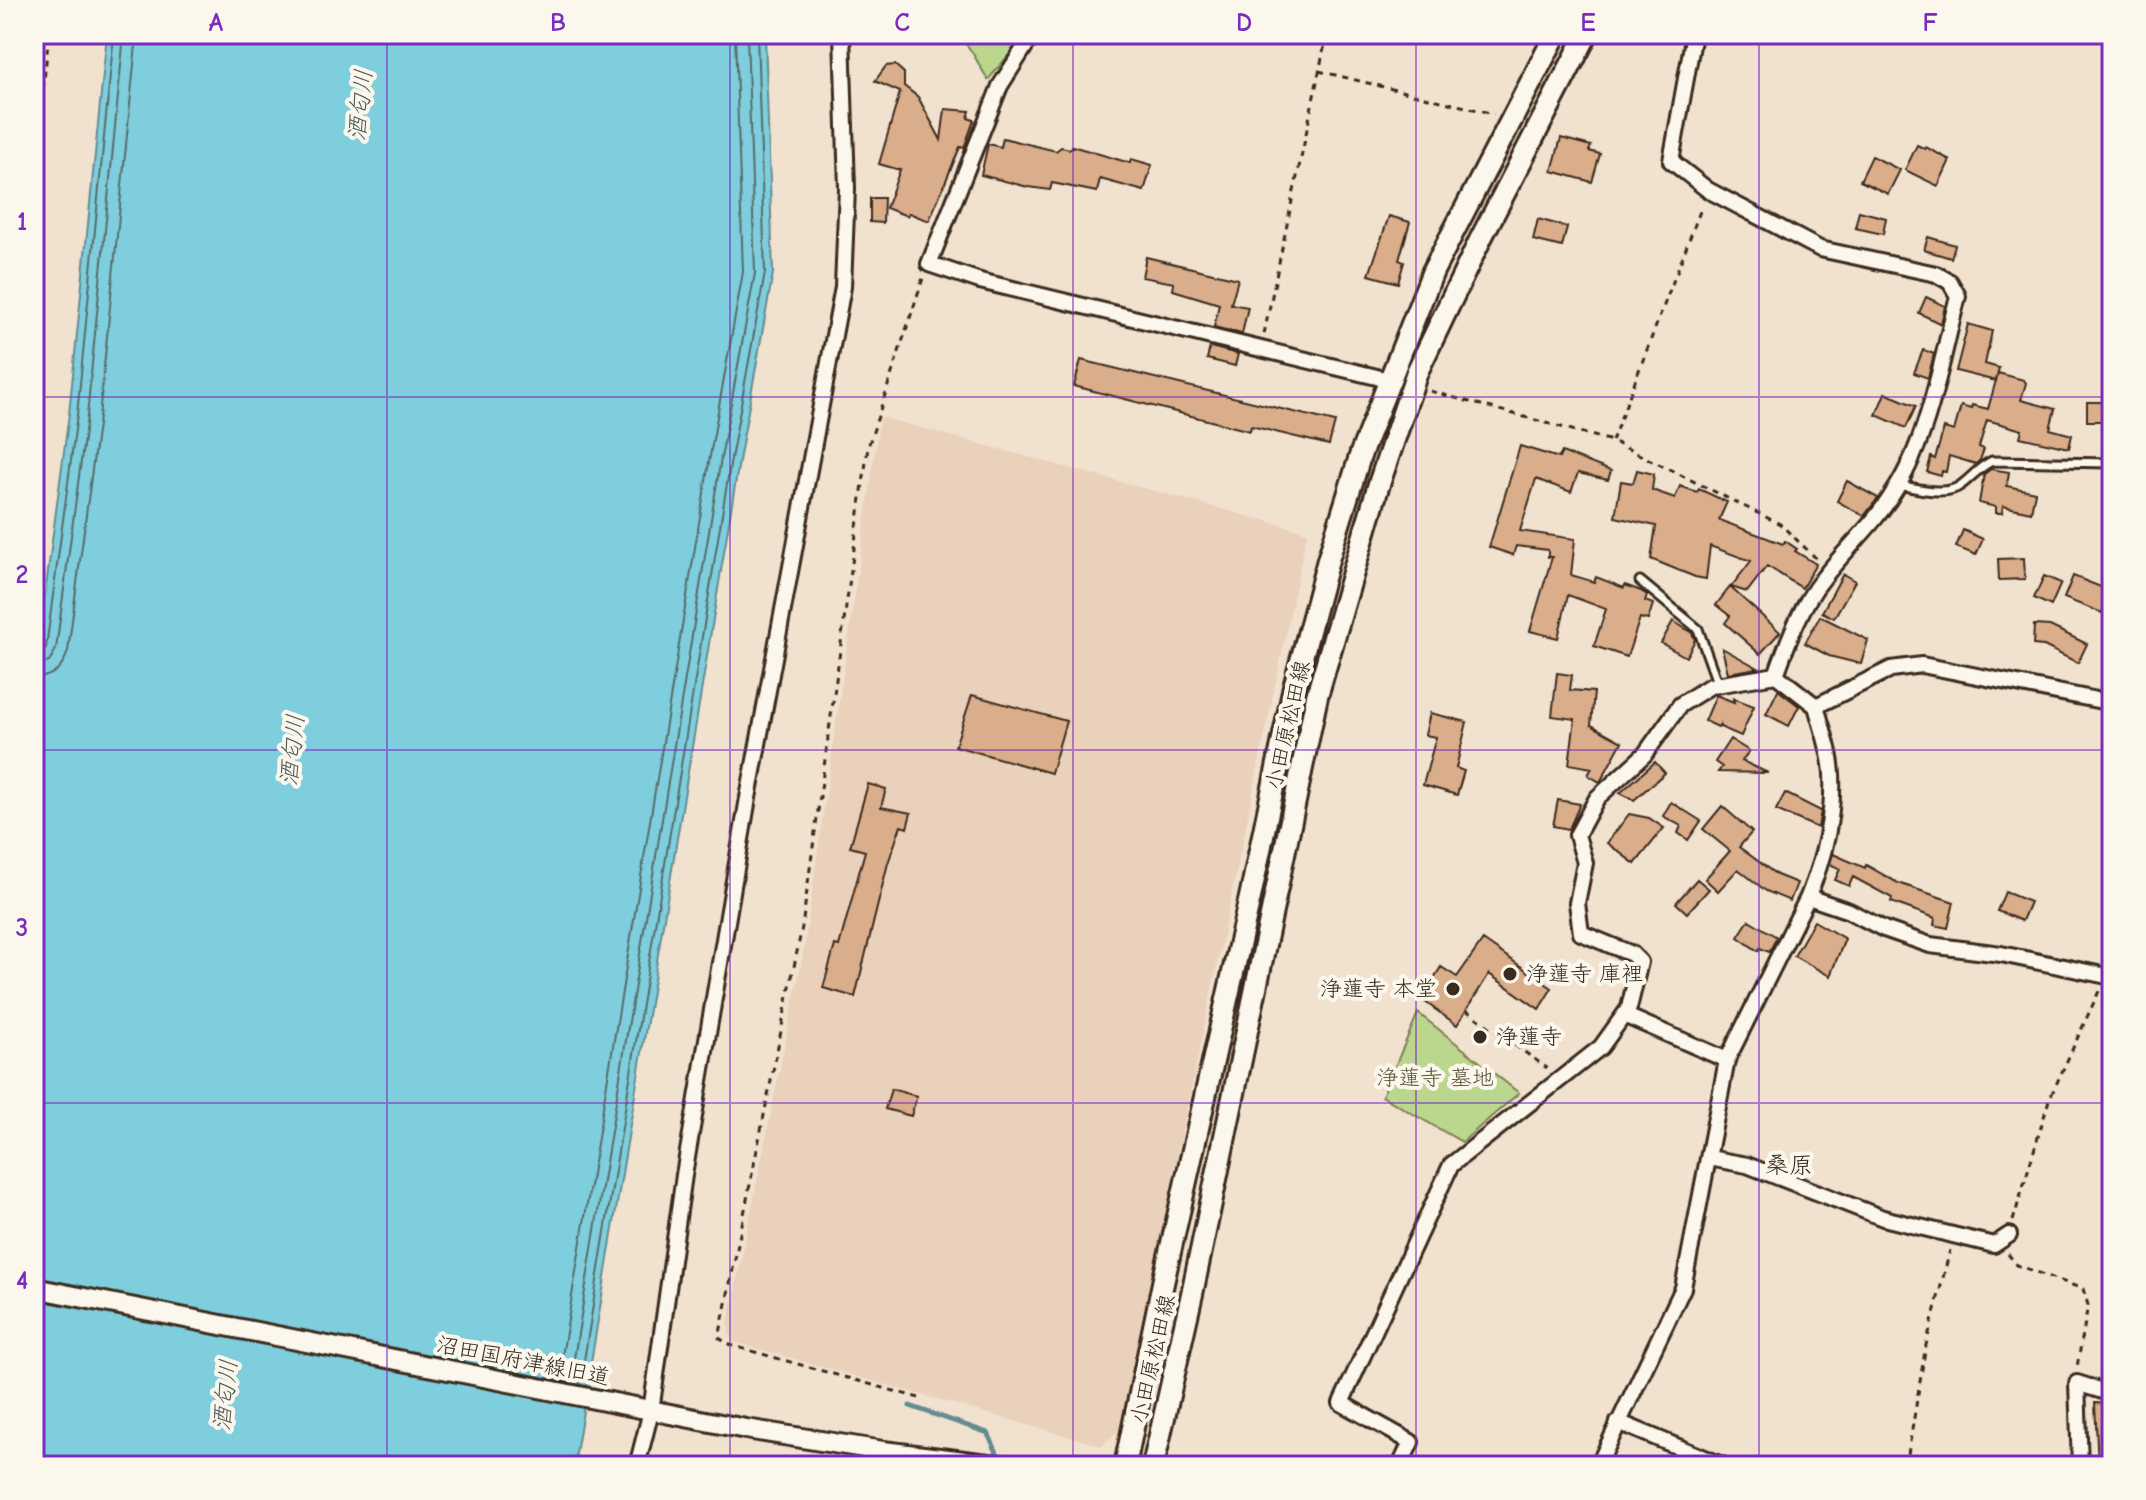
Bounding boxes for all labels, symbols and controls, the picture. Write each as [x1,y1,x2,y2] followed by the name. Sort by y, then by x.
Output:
[209,8,224,38] text: A
[550,8,566,38] text: B
[894,8,910,38] text: C
[1236,8,1252,38] text: D
[1580,8,1596,38] text: E
[1922,8,1938,38] text: F
[342,68,378,142] water label: 酒匂川
[17,207,27,237] text: 1
[16,560,28,590] text: 2
[1260,658,1316,792] street label: 小田原松田線
[274,713,310,787] water label: 酒匂川
[16,913,28,943] text: 3
[1526,961,1643,987] place label: 浄蓮寺 庫裡
[1501,965,1519,983] marker: 浄蓮寺 庫裡
[1320,976,1437,1002] place label: 浄蓮寺 本堂
[1444,980,1462,998] marker: 浄蓮寺 本堂
[1496,1024,1562,1050] place label: 浄蓮寺
[1471,1028,1489,1046] marker: 浄蓮寺
[1376,1065,1494,1091] park label: 浄蓮寺 墓地
[1765,1151,1813,1179] district label: 桑原
[16,1266,28,1296] text: 4
[1125,1292,1181,1426] street label: 小田原松田線
[434,1331,612,1391] street label: 沼田国府津線旧道
[207,1358,243,1432] water label: 酒匂川

